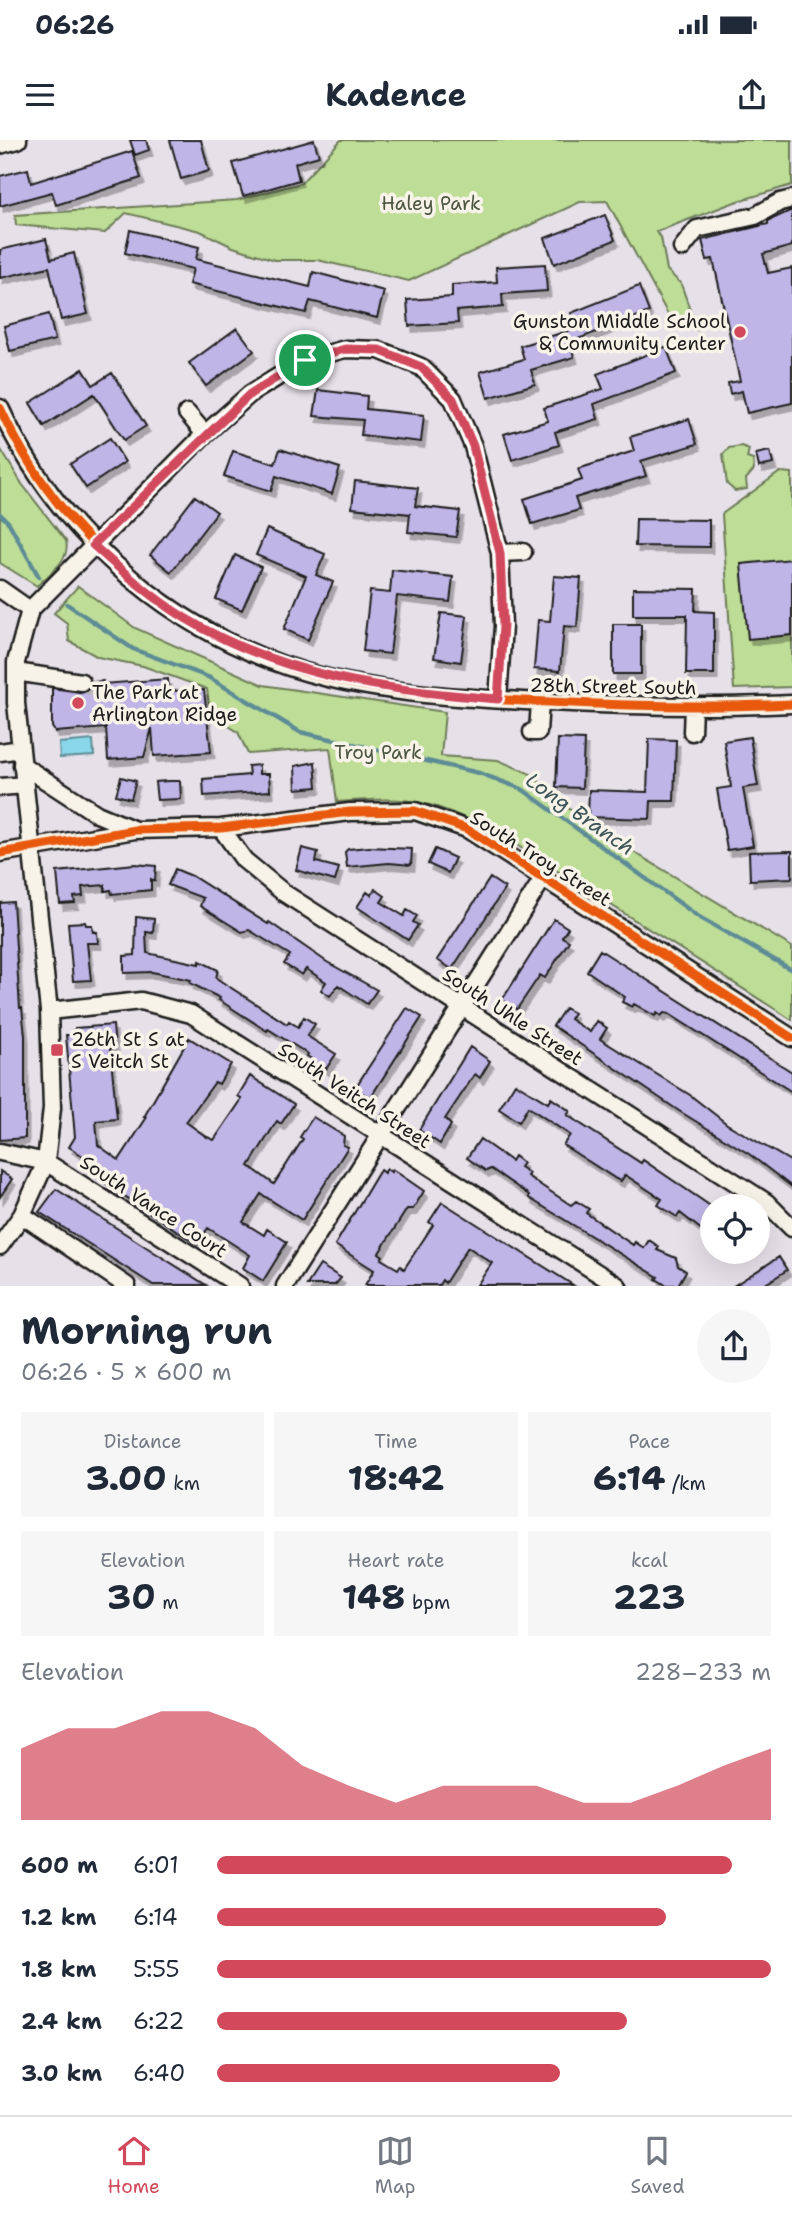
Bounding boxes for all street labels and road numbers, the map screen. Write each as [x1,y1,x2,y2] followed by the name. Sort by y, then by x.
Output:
[529,673,697,700] street label: 28th Street South
[466,805,616,912] street label: South Troy Street
[438,962,588,1071] street label: South Uhle Street
[274,1037,436,1154] street label: South Veitch Street
[75,1150,232,1263] street label: South Vance Court

